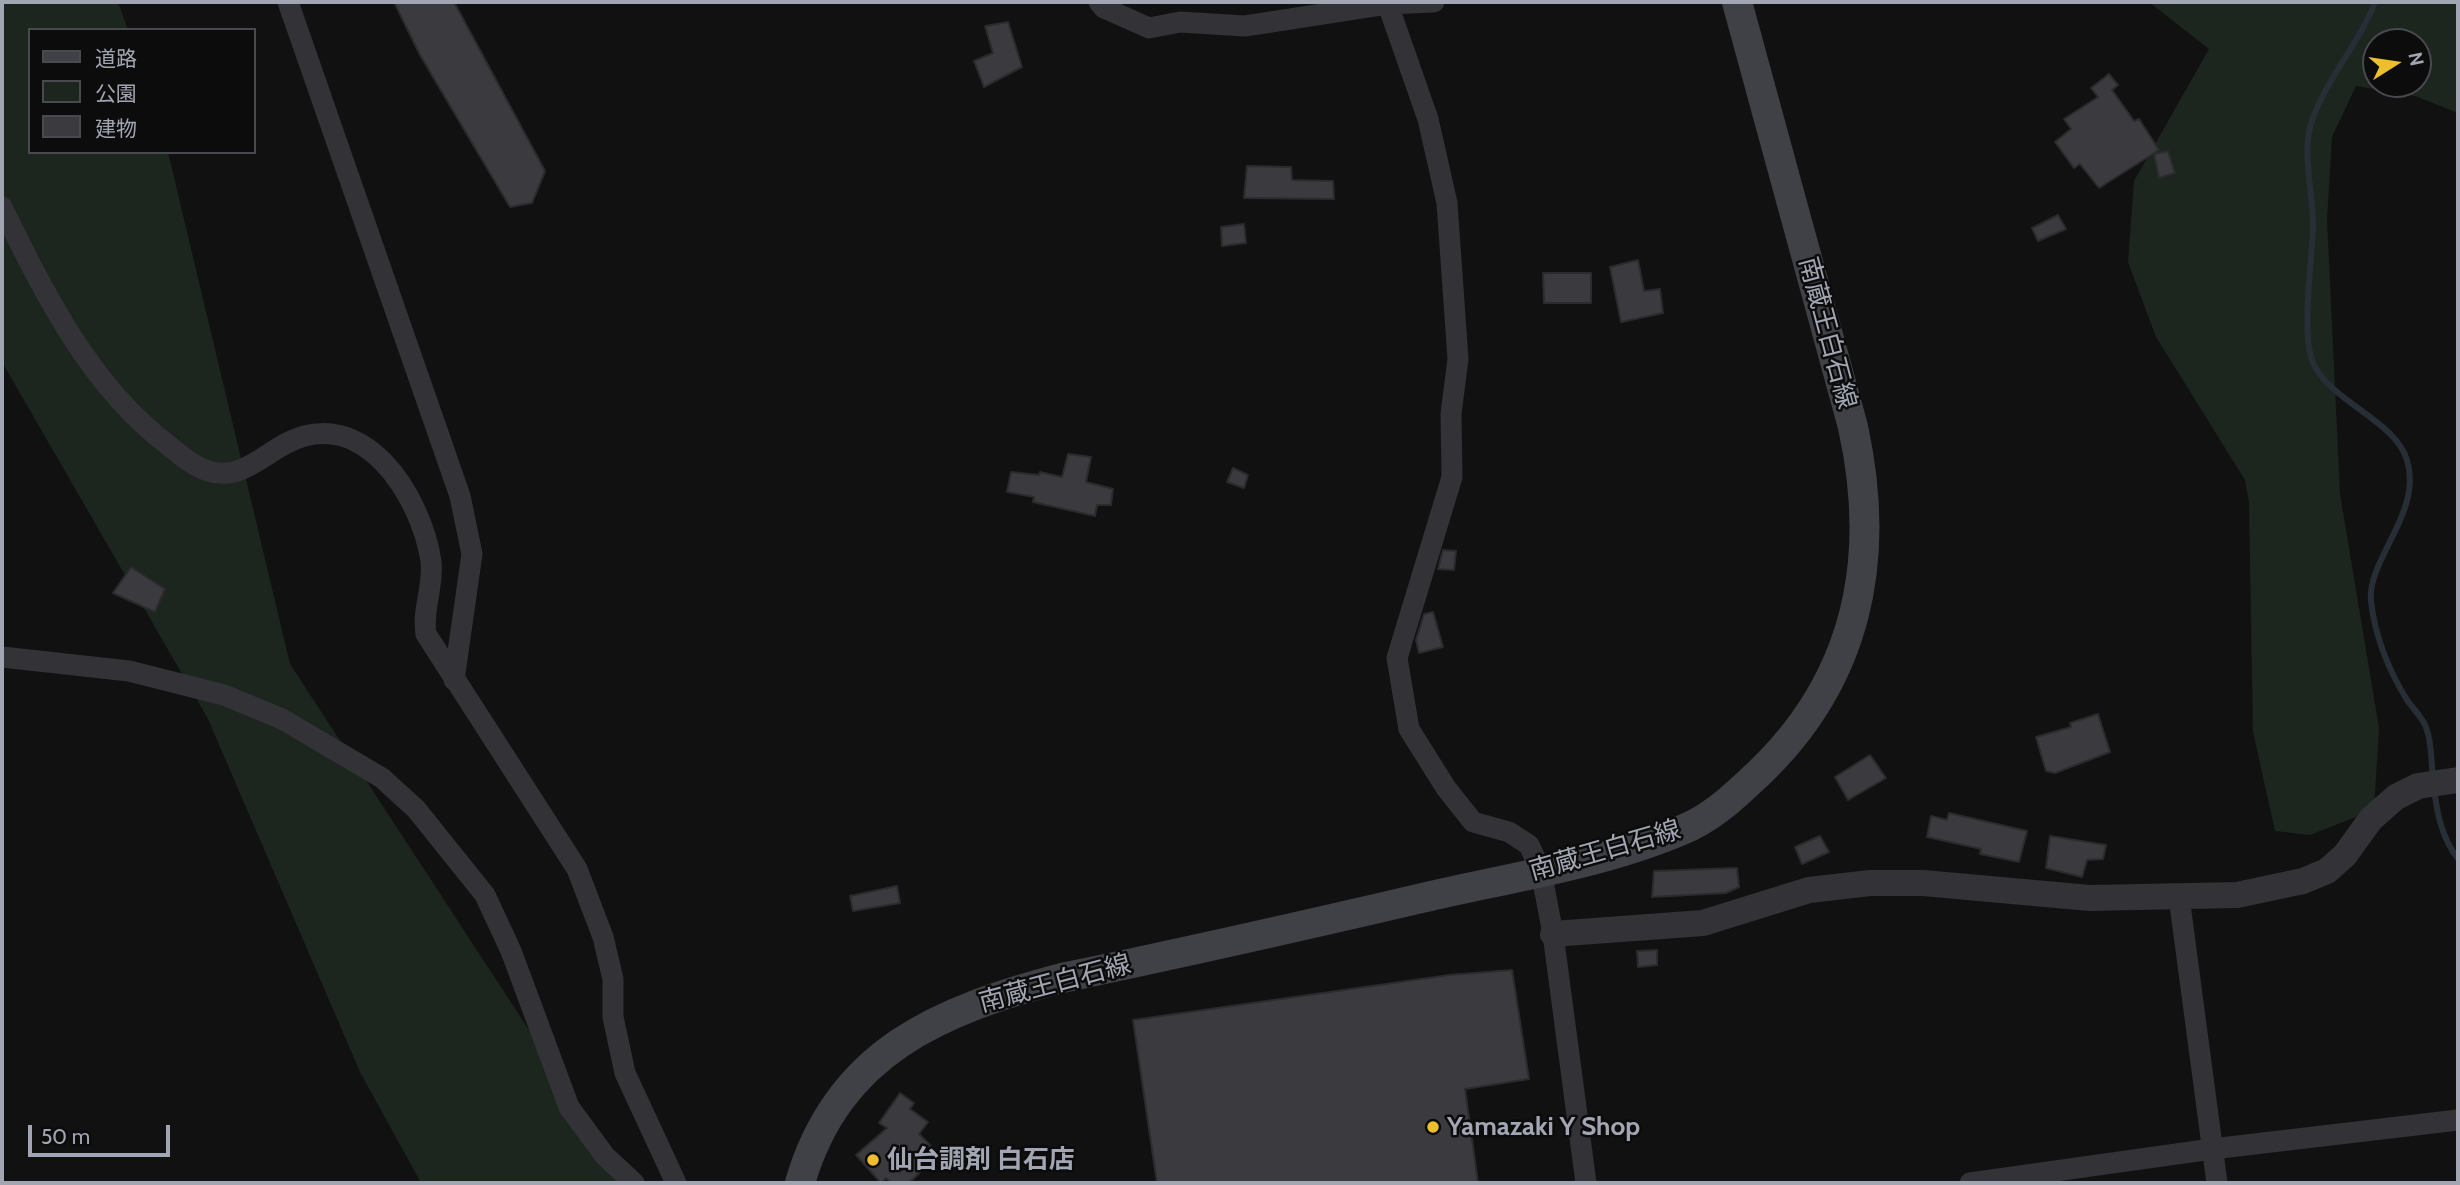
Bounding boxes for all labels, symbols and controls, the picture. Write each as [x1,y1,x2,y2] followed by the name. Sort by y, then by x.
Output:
[28,28,256,154] legend
[2362,28,2432,98] north arrow
[95,46,137,71] text: 道路
[2403,50,2429,68] text: N
[95,81,137,106] text: 公園
[95,116,137,141] text: 建物
[1792,254,1862,412] street label: 南蔵王白石線
[1526,815,1684,887] street label: 南蔵王白石線
[976,949,1134,1019] street label: 南蔵王白石線
[1447,1111,1640,1143] place label: Yamazaki Y Shop
[32,1112,173,1156] scale bar
[1425,1119,1441,1135] marker: Yamazaki Y Shop
[41,1124,90,1149] text: 50 m
[887,1144,1075,1176] place label: 仙台調剤 白石店
[865,1152,881,1168] marker: 仙台調剤 白石店

